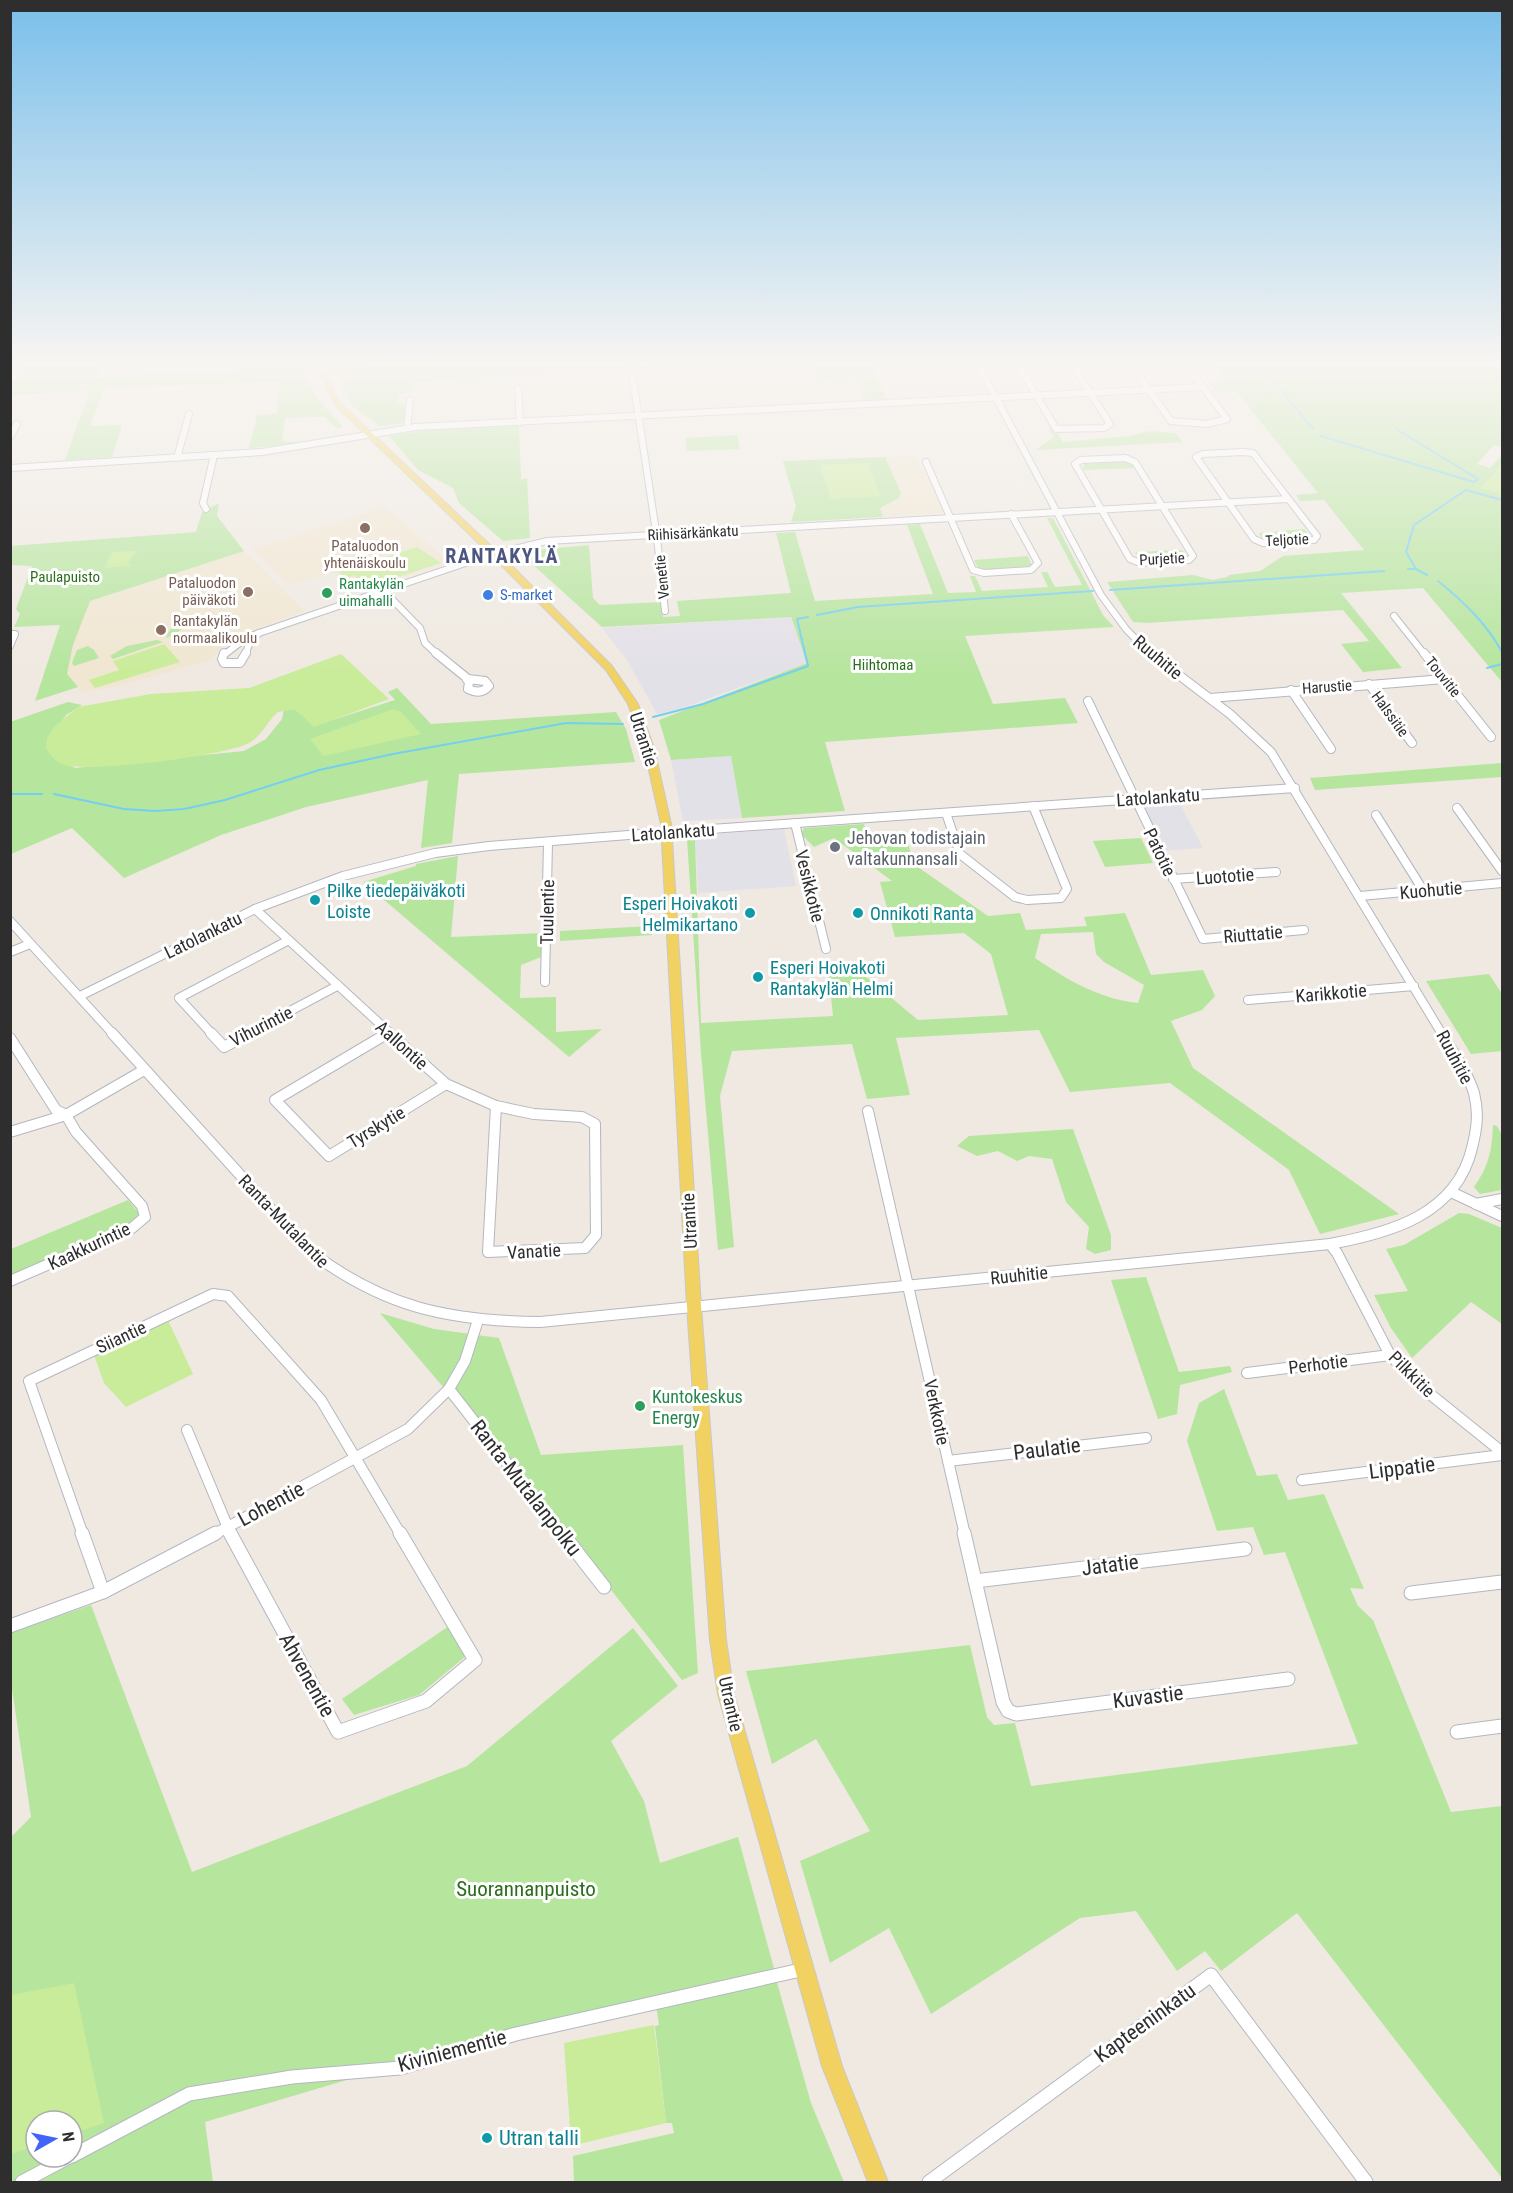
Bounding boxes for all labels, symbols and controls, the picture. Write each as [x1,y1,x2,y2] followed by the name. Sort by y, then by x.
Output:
[358,521,372,535] marker: Pataluodon yhtenäiskoulu
[647,522,739,544] street label: Riihisärkänkatu
[1265,530,1309,550] street label: Teljotie
[324,537,406,572] place label: Pataluodon yhtenäiskoulu
[445,544,559,568] district label: RANTAKYLÄ
[1139,549,1185,569] street label: Purjetie
[651,554,673,600] street label: Venetie
[30,568,100,586] park label: Paulapuisto
[169,574,236,609] place label: Pataluodon päiväkoti
[339,575,404,610] place label: Rantakylän uimahalli
[241,585,255,599] marker: Pataluodon päiväkoti
[320,586,334,600] marker: Rantakylän uimahalli
[500,586,553,604] place label: S-market
[481,588,495,602] marker: S-market
[173,612,257,647] place label: Rantakylän normaalikoulu
[154,623,168,637] marker: Rantakylän normaalikoulu
[1129,630,1187,684] street label: Ruuhitie
[1421,653,1465,701] street label: Touvitie
[853,656,913,674] park label: Hiihtomaa
[1301,676,1353,698] street label: Harustie
[1367,688,1413,740] street label: Halssitie
[625,709,663,769] street label: Utrantie
[1116,784,1200,810] street label: Latolankatu
[631,819,715,845] street label: Latolankatu
[1139,825,1181,879] street label: Patotie
[847,827,986,869] place label: Jehovan todistajain valtakunnansali
[828,840,842,854] marker: Jehovan todistajain valtakunnansali
[791,848,829,924] street label: Vesikkotie
[1195,864,1255,888] street label: Luototie
[1399,877,1463,903] street label: Kuohutie
[536,879,558,945] street label: Tuulentie
[327,880,465,922] place label: Pilke tiedepäiväkoti Loiste
[308,893,322,907] marker: Pilke tiedepäiväkoti Loiste
[623,893,738,935] place label: Esperi Hoivakoti Helmikartano
[870,903,974,924] place label: Onnikoti Ranta
[743,906,757,920] marker: Esperi Hoivakoti Helmikartano
[851,906,865,920] marker: Onnikoti Ranta
[161,907,245,963] street label: Latolankatu
[1222,921,1284,947] street label: Riuttatie
[770,957,893,999] place label: Esperi Hoivakoti Rantakylän Helmi
[751,970,765,984] marker: Esperi Hoivakoti Rantakylän Helmi
[1295,979,1367,1007] street label: Karikkotie
[226,1001,296,1051] street label: Vihurintie
[372,1016,432,1074] street label: Aallontie
[1432,1027,1478,1087] street label: Ruuhitie
[343,1102,409,1152] street label: Tyrskytie
[234,1170,334,1272] street label: Ranta-Mutalantie
[677,1193,701,1249] street label: Utrantie
[45,1218,133,1274] street label: Kaakkurintie
[507,1239,561,1263] street label: Vanatie
[989,1262,1049,1288] street label: Ruuhitie
[93,1316,149,1358] street label: Siiantie
[1385,1347,1439,1401] street label: Pilkkitie
[1287,1350,1349,1378] street label: Perhotie
[920,1377,954,1447] street label: Verkkotie
[652,1386,743,1428] place label: Kuntokeskus Energy
[633,1399,647,1413] marker: Kuntokeskus Energy
[466,1415,586,1561] street label: Ranta-Mutalanpolku
[1012,1433,1082,1465] street label: Paulatie
[1368,1452,1437,1484] street label: Lippatie
[234,1477,308,1531] street label: Lohentie
[1080,1550,1140,1580] street label: Jatatie
[274,1629,340,1721] street label: Ahvenentie
[714,1674,748,1734] street label: Utrantie
[1111,1681,1185,1713] street label: Kuvastie
[456,1877,596,1901] park label: Suorannanpuisto
[1090,1978,1200,2068] street label: Kapteeninkatu
[395,2025,509,2077] street label: Kiviniementie
[24,2109,84,2169] north arrow
[499,2126,579,2150] place label: Utran talli
[58,2130,78,2143] text: N
[480,2131,494,2145] marker: Utran talli

